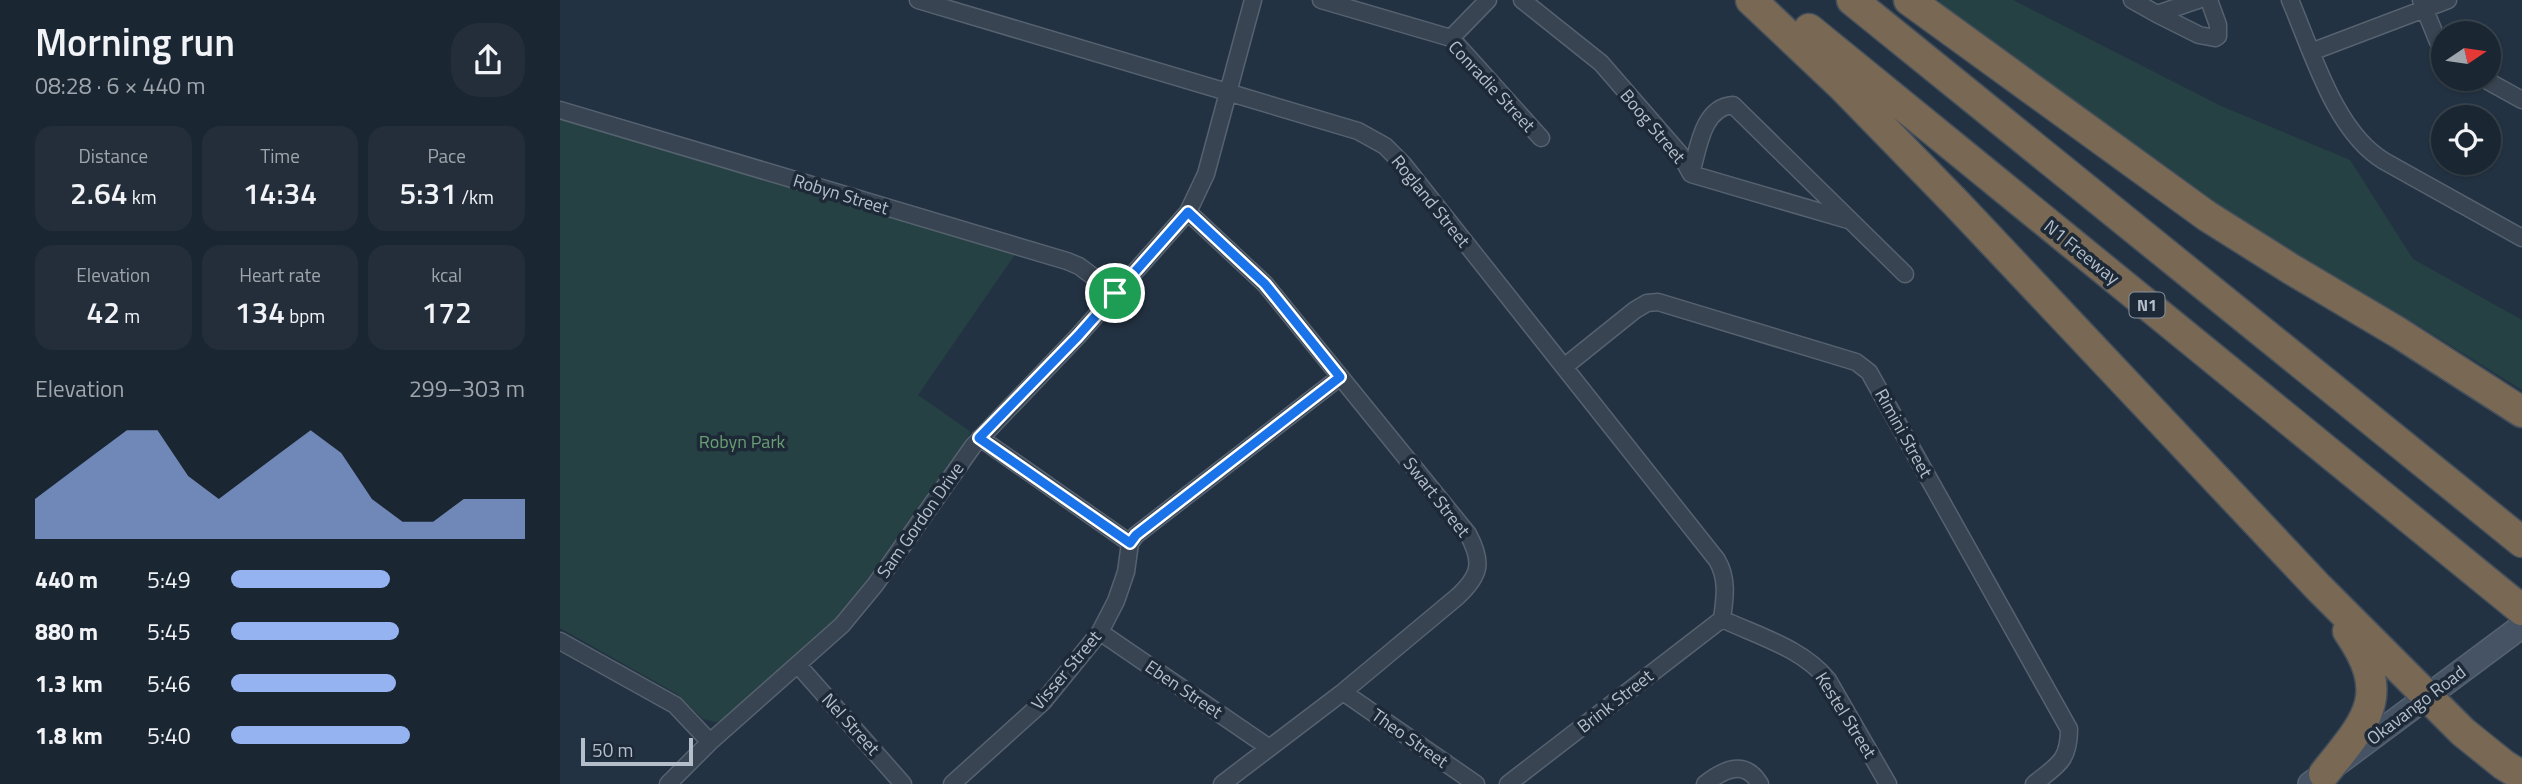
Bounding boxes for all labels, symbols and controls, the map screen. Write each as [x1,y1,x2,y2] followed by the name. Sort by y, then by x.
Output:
[35,13,235,71] text: Morning run
[2431,21,2501,91] north arrow
[2431,21,2501,175] map controls
[451,23,525,97] button: share
[1442,34,1542,138] street label: Conradie Street
[35,68,205,103] text: 08:28 · 6 × 440 m
[1614,83,1693,170] street label: Boog Street
[2431,105,2501,175] button: locate
[79,141,148,170] text: Distance
[260,141,300,170] text: Time
[427,141,466,170] text: Pace
[1385,149,1477,254] street label: Rogland Street
[790,167,893,222] street label: Robyn Street
[70,170,128,216] text: 2.64
[243,170,317,216] text: 14:34
[399,170,457,216] text: 5:31
[128,182,157,211] text: km
[457,182,494,211] text: /km
[2038,213,2126,291] street label: N1 Freeway
[76,260,150,289] text: Elevation
[239,260,321,289] text: Heart rate
[431,260,462,289] text: kcal
[1085,263,1145,323] pin
[1096,274,1134,312] icon: arrive
[86,289,120,335] text: 42
[235,289,285,335] text: 134
[421,289,472,335] text: 172
[2130,292,2164,318] road number: N1
[120,301,140,330] text: m
[285,301,325,330] text: bpm
[35,371,124,406] text: Elevation
[409,371,525,406] text: 299–303 m
[1868,384,1940,483] street label: Rimini Street
[699,428,786,455] park label: Robyn Park
[1397,451,1477,543] street label: Swart Street
[870,456,970,584] street label: Sam Gordon Drive
[35,562,98,597] text: 440 m
[147,562,191,597] text: 5:49
[35,614,98,649] text: 880 m
[147,614,191,649] text: 5:45
[1025,624,1108,716] street label: Visser Street
[1140,653,1229,725] street label: Eben Street
[2361,659,2471,751] street label: Okavango Road
[1571,662,1659,739] street label: Brink Street
[35,666,103,701] text: 1.3 km
[147,666,191,701] text: 5:46
[1809,667,1884,764] street label: Kestel Street
[816,687,887,762] street label: Nel Street
[1366,702,1454,775] street label: Theo Street
[35,718,103,753] text: 1.8 km
[147,718,191,753] text: 5:40
[581,735,693,767] scale bar
[592,735,633,764] text: 50 m

